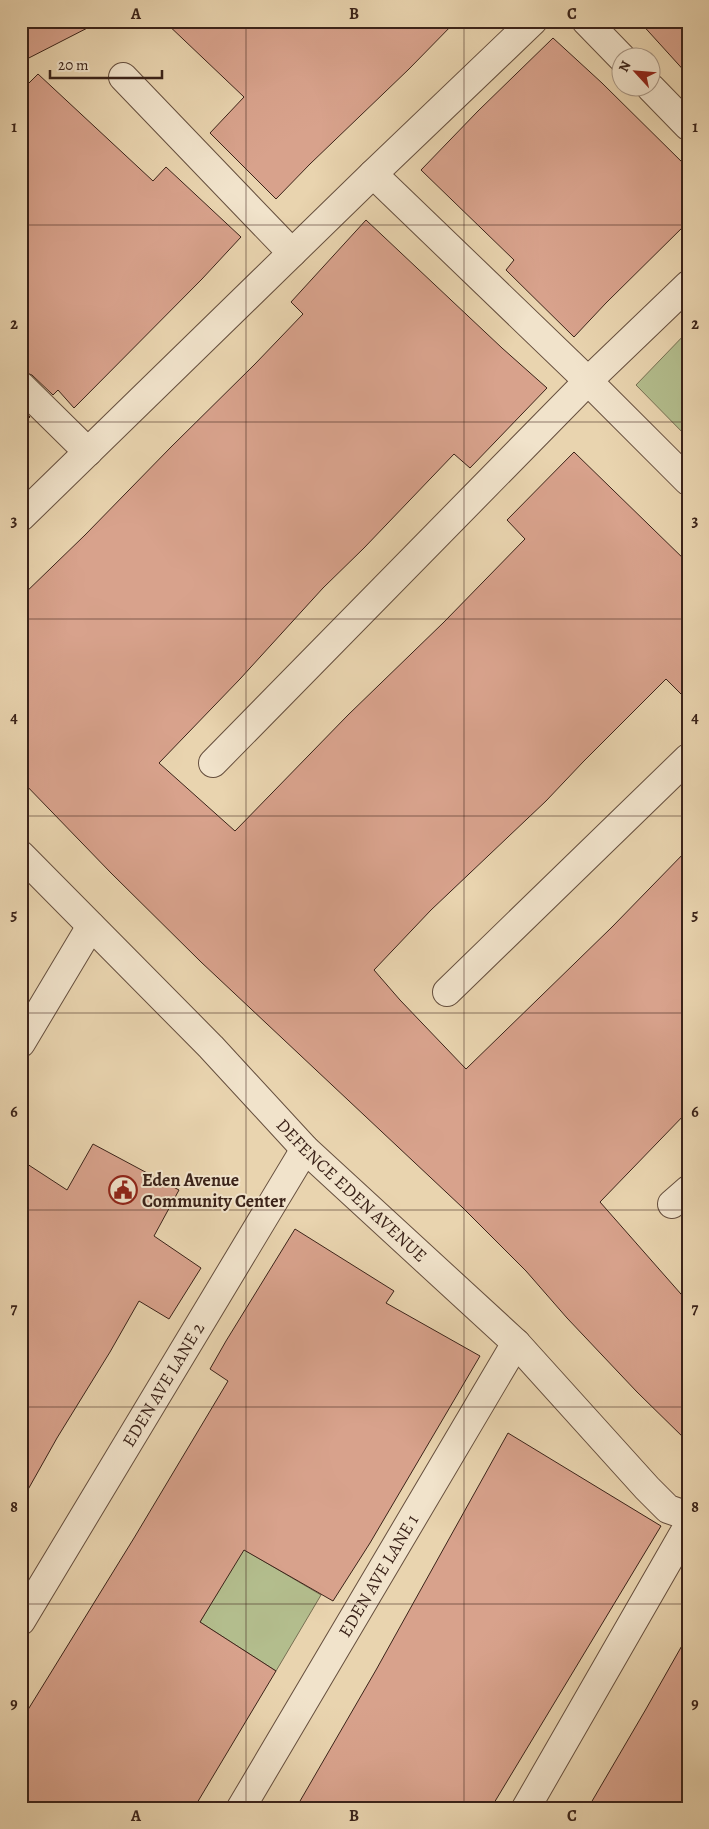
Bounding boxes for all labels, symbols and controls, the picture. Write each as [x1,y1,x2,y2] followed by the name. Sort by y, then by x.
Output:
[130,3,142,25] text: A
[349,3,359,25] text: B
[567,3,577,25] text: C
[50,48,162,80] scale bar
[612,48,662,98] north arrow
[58,55,89,75] text: 20 m
[614,58,636,75] text: N
[11,116,17,138] text: 1
[692,116,698,138] text: 1
[10,313,18,335] text: 2
[691,313,699,335] text: 2
[11,510,18,532] text: 3
[692,510,699,532] text: 3
[10,707,18,729] text: 4
[691,707,699,729] text: 4
[11,904,18,926] text: 5
[692,904,699,926] text: 5
[10,1101,18,1123] text: 6
[691,1101,699,1123] text: 6
[271,1113,432,1267] street label: DEFENCE EDEN AVENUE
[142,1168,286,1213] place label: Eden Avenue Community Center
[108,1175,138,1205] public building icon: Eden Avenue Community Center
[11,1298,18,1320] text: 7
[692,1298,699,1320] text: 7
[117,1317,210,1451] street label: EDEN AVE LANE 2
[10,1496,18,1518] text: 8
[691,1496,699,1518] text: 8
[333,1510,424,1641] street label: EDEN AVE LANE 1
[10,1693,18,1715] text: 9
[691,1693,699,1715] text: 9
[130,1805,142,1827] text: A
[349,1805,359,1827] text: B
[567,1805,577,1827] text: C

